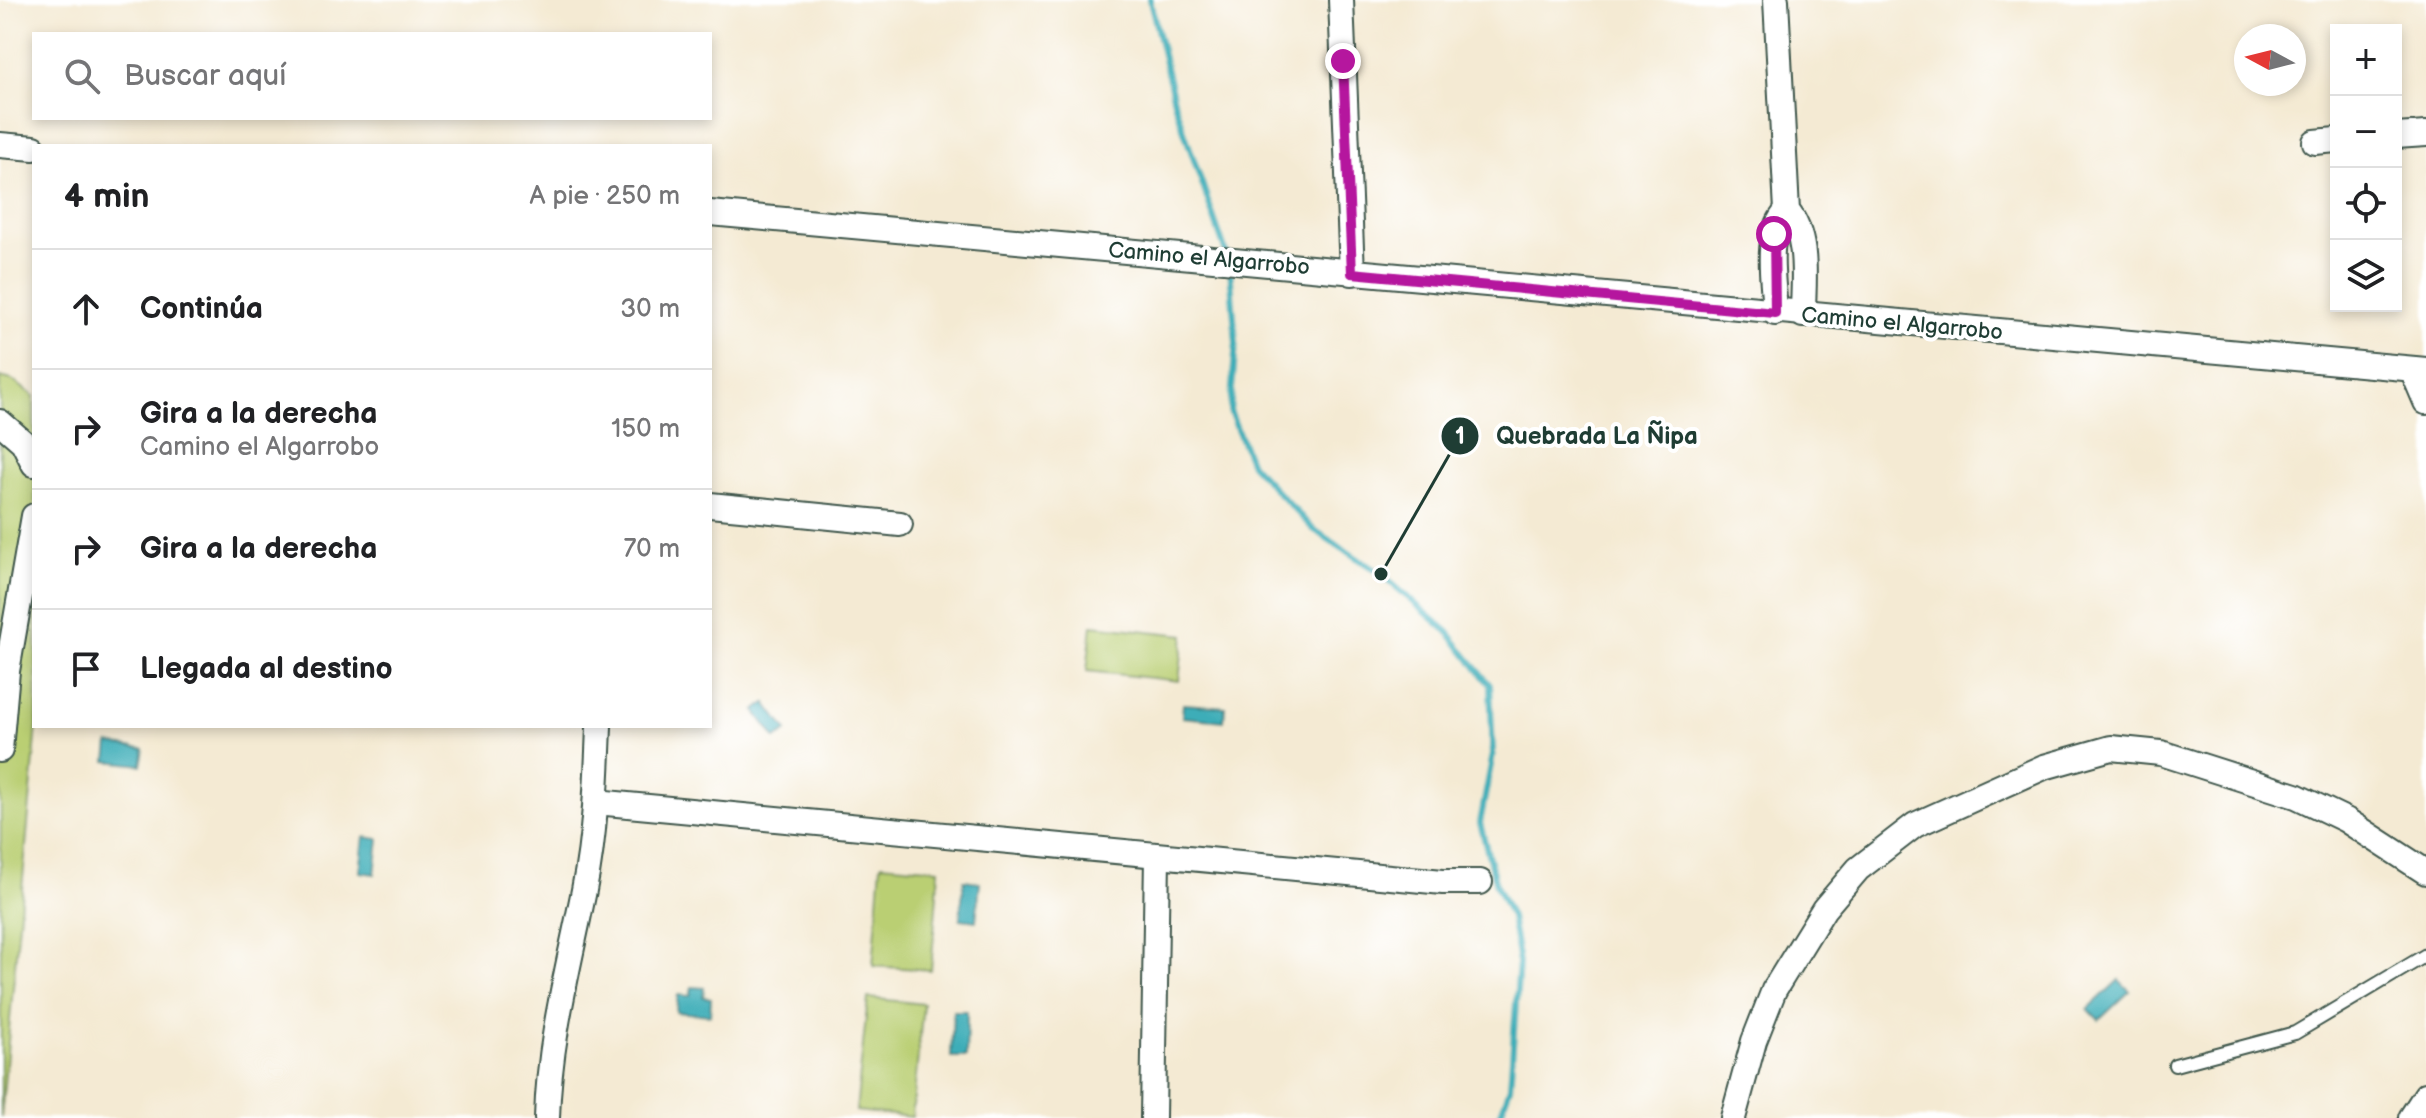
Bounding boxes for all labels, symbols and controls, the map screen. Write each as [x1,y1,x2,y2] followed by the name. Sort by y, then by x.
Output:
[2234,24,2306,96] north arrow
[2330,24,2402,312] map controls
[2330,24,2402,96] button: +
[32,32,712,120] search box
[1325,43,1361,79] route end
[60,54,104,98] icon: search
[124,58,286,94] text: Buscar aquí
[2330,96,2402,168] button: −
[2330,168,2402,240] button: locate
[64,176,150,217] text: 4 min
[530,181,680,212] text: A pie · 250 m
[1756,216,1792,252] route start
[1107,237,1311,281] street label: Camino el Algarrobo
[2330,240,2402,312] button: layers
[64,287,108,331] icon: ahead
[140,291,263,327] text: Continúa
[620,294,680,325] text: 30 m
[1800,302,2004,346] street label: Camino el Algarrobo
[140,396,377,432] text: Gira a la derecha
[64,407,108,451] icon: right
[1440,412,1714,460] callout: Quebrada La Ñipa
[611,414,680,445] text: 150 m
[1496,420,1698,451] text: Quebrada La Ñipa
[1455,422,1465,451] text: 1
[140,432,379,463] text: Camino el Algarrobo
[64,527,108,571] icon: right
[140,531,377,567] text: Gira a la derecha
[623,534,680,565] text: 70 m
[64,647,108,691] icon: arrive
[140,651,393,687] text: Llegada al destino

